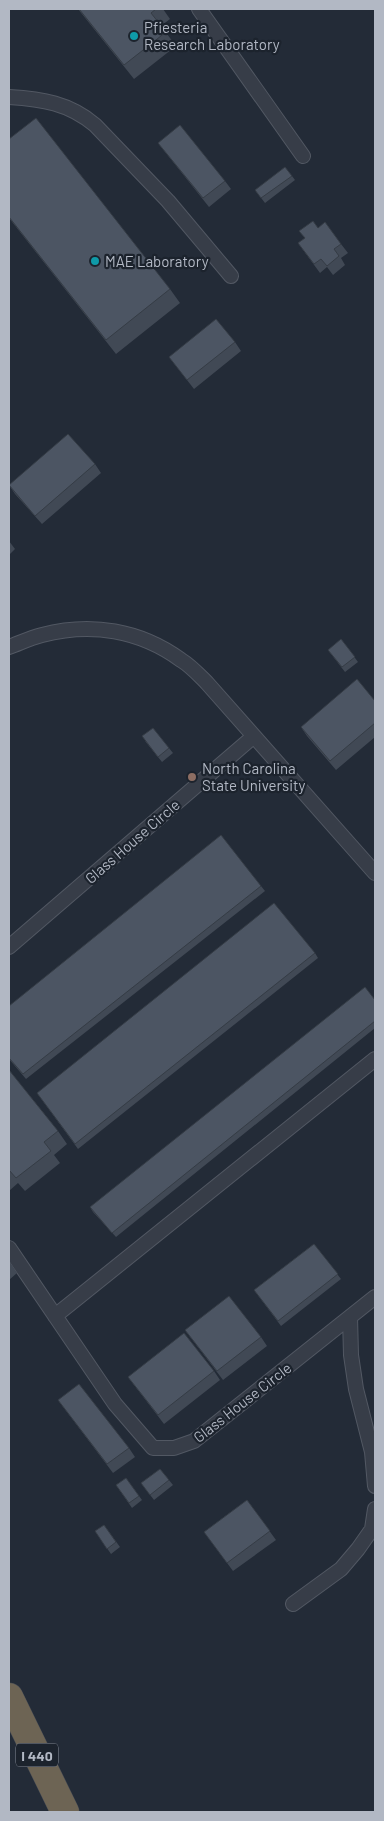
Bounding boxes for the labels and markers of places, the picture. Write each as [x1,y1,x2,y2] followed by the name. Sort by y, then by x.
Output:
[144,18,280,53] place label: Pfiesteria Research Laboratory
[128,30,140,42] marker: Pfiesteria Research Laboratory
[105,252,209,270] place label: MAE Laboratory
[89,255,101,267] marker: MAE Laboratory
[202,759,305,794] place label: North Carolina State University
[186,771,198,783] marker: North Carolina State University

